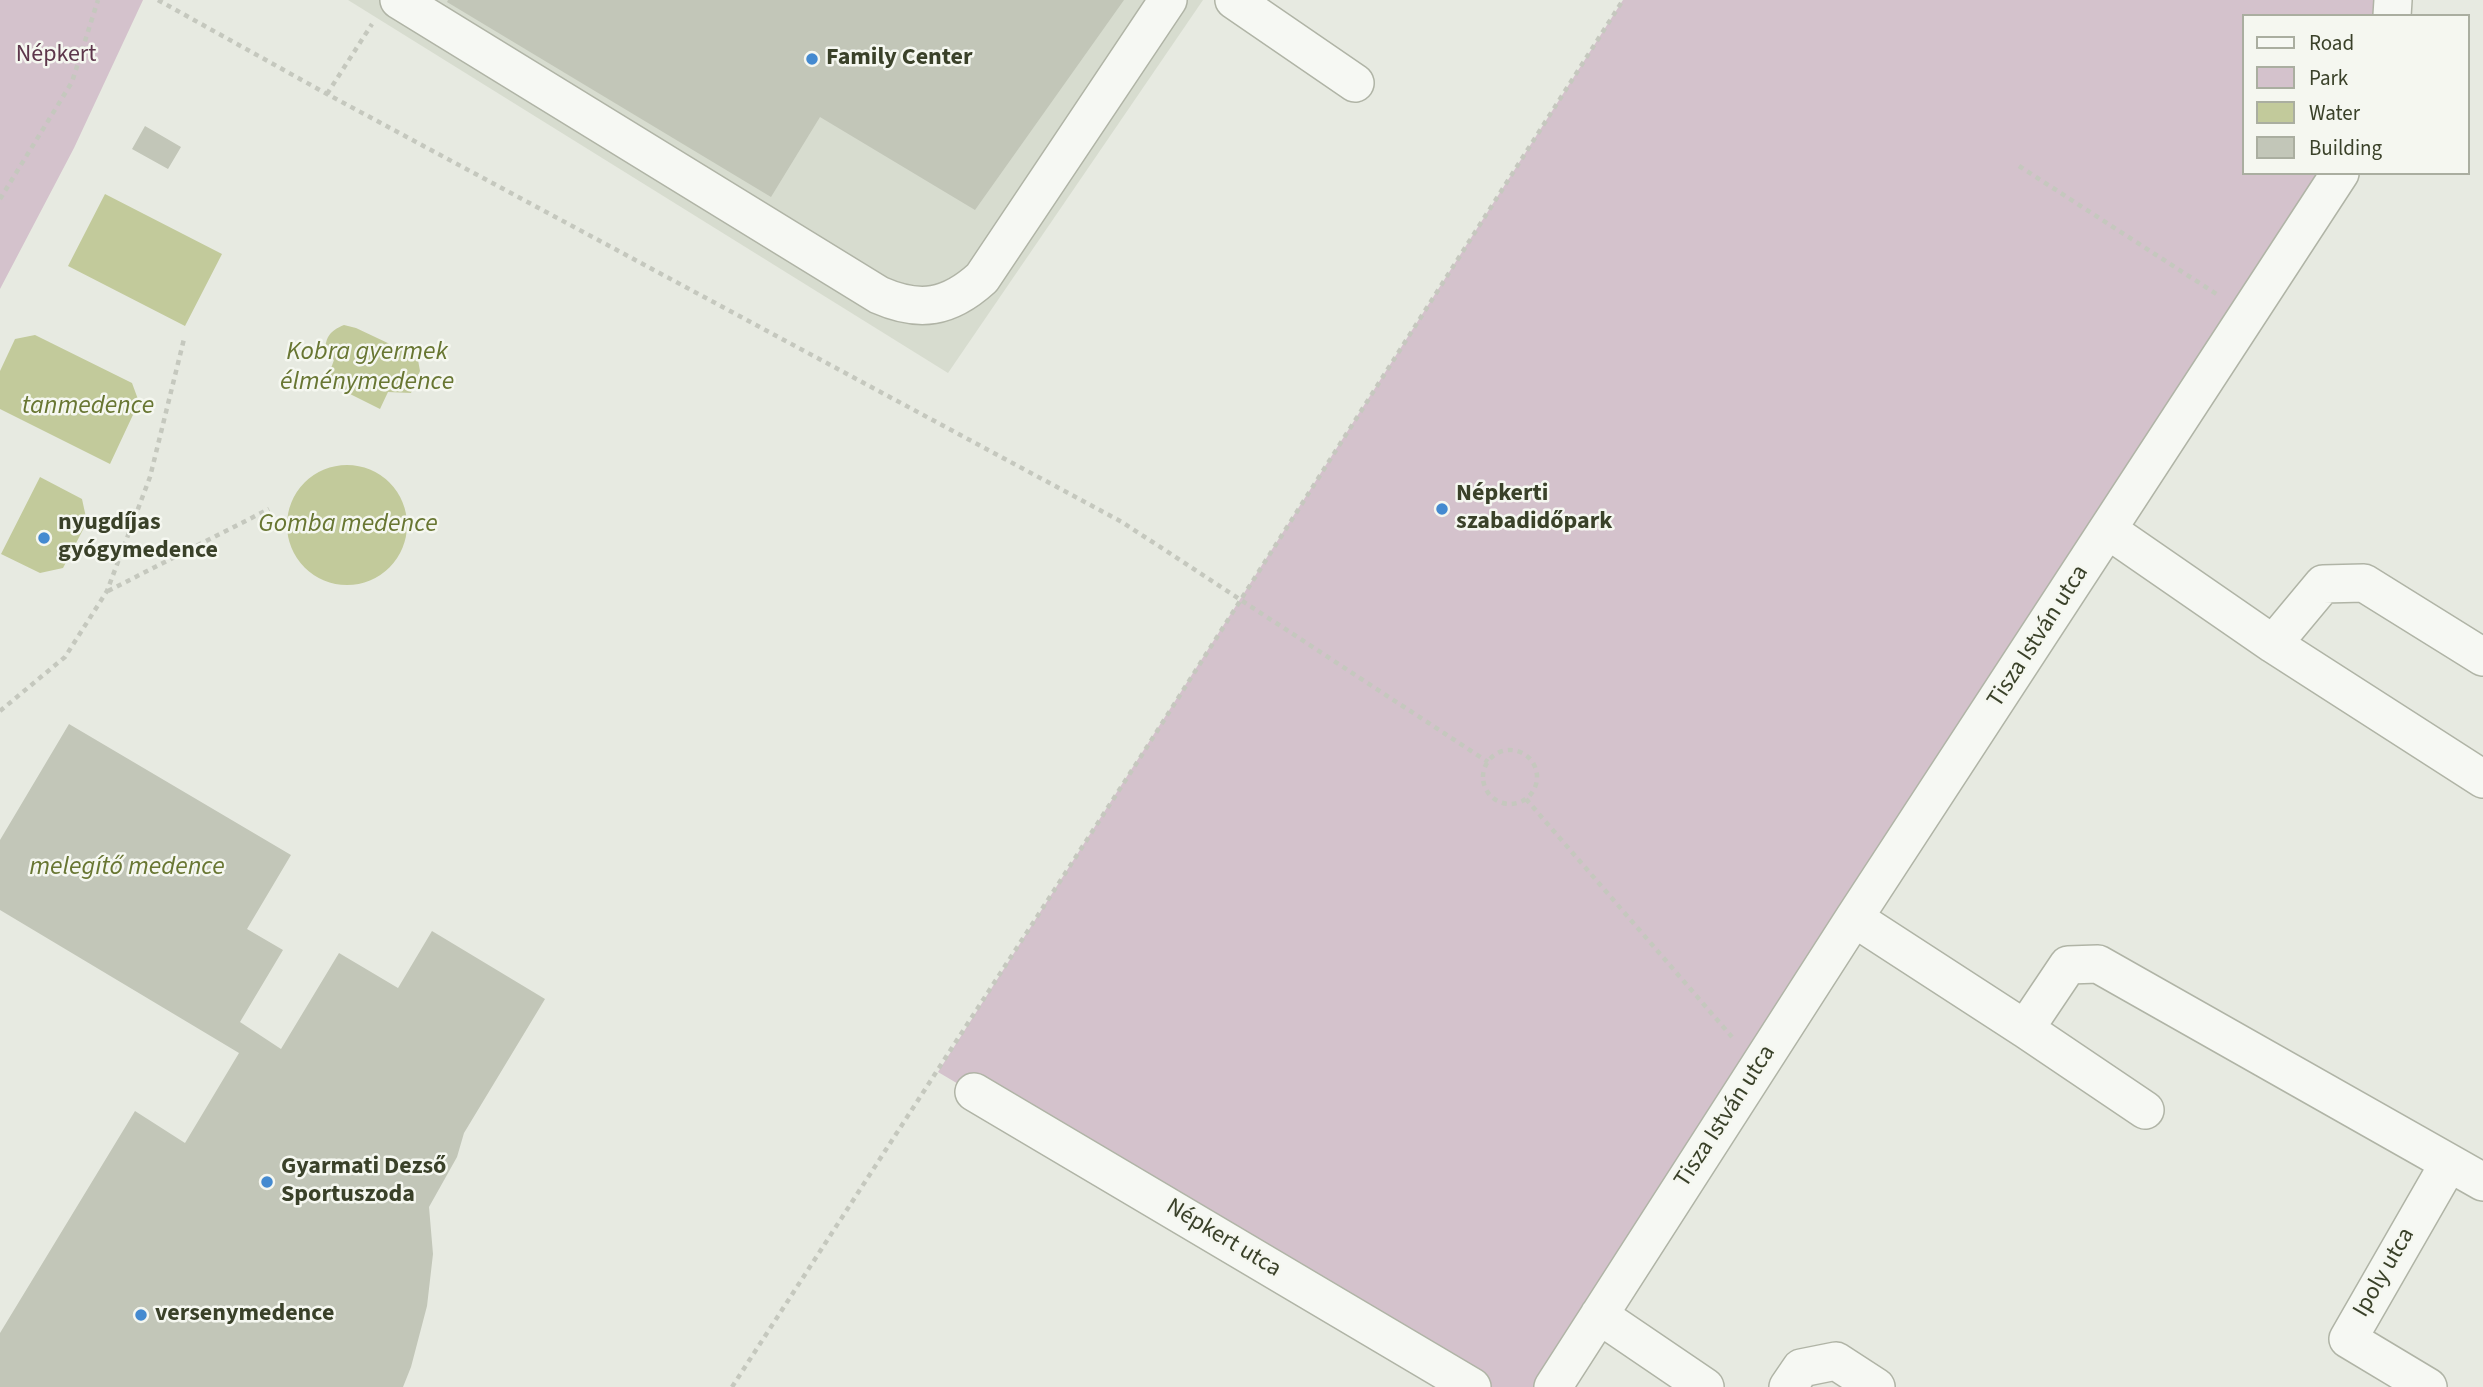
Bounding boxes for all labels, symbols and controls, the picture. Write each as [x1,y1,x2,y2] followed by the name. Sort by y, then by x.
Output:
[2242,14,2469,175] legend
[2309,28,2354,58] text: Road
[16,42,96,70] park label: Népkert
[826,45,973,73] place label: Family Center
[804,51,820,67] marker: Family Center
[2309,63,2348,93] text: Park
[2309,98,2360,128] text: Water
[2309,133,2382,163] text: Building
[280,337,454,398] water label: Kobra gyermek élménymedence
[22,391,154,423] water label: tanmedence
[1456,481,1612,537] place label: Népkerti szabadidőpark
[1434,501,1450,517] marker: Népkerti szabadidőpark
[258,509,438,541] water label: Gomba medence
[58,510,218,566] place label: nyugdíjas gyógymedence
[36,530,52,546] marker: nyugdíjas gyógymedence
[1982,560,2096,714] street label: Tisza István utca
[29,852,225,884] water label: melegítő medence
[1669,1040,1783,1194] street label: Tisza István utca
[281,1154,446,1210] place label: Gyarmati Dezső Sportuszoda
[259,1174,275,1190] marker: Gyarmati Dezső Sportuszoda
[1160,1193,1286,1285] street label: Népkert utca
[2348,1223,2422,1323] street label: Ipoly utca
[155,1301,334,1329] place label: versenymedence
[133,1307,149,1323] marker: versenymedence

